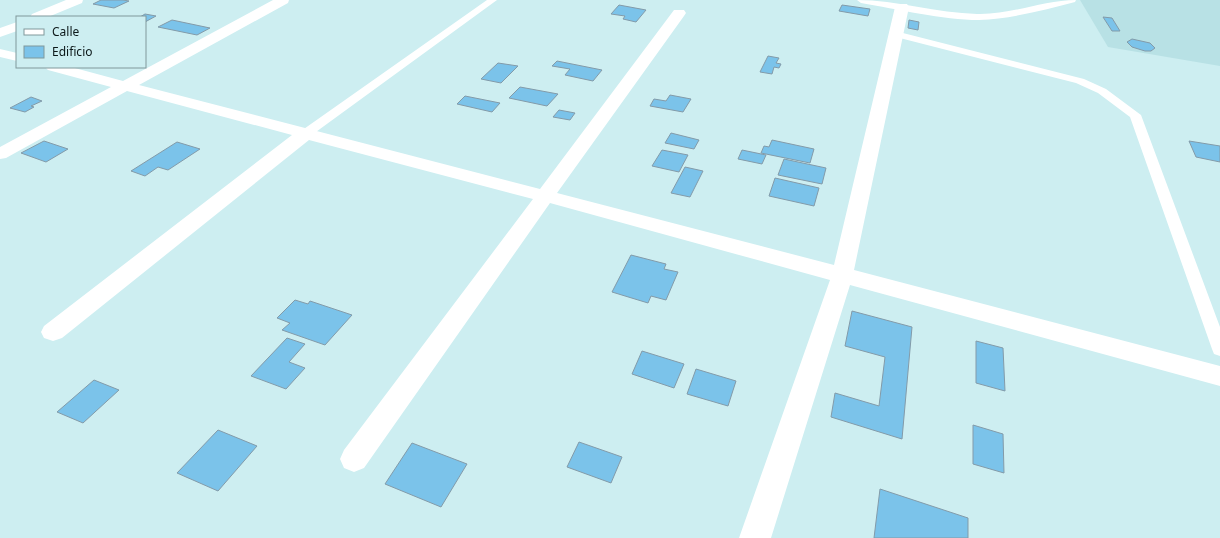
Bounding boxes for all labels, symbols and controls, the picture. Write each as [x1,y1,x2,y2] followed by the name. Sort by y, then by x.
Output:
[16,16,146,68] legend
[52,23,80,40] text: Calle
[52,43,93,60] text: Edificio

